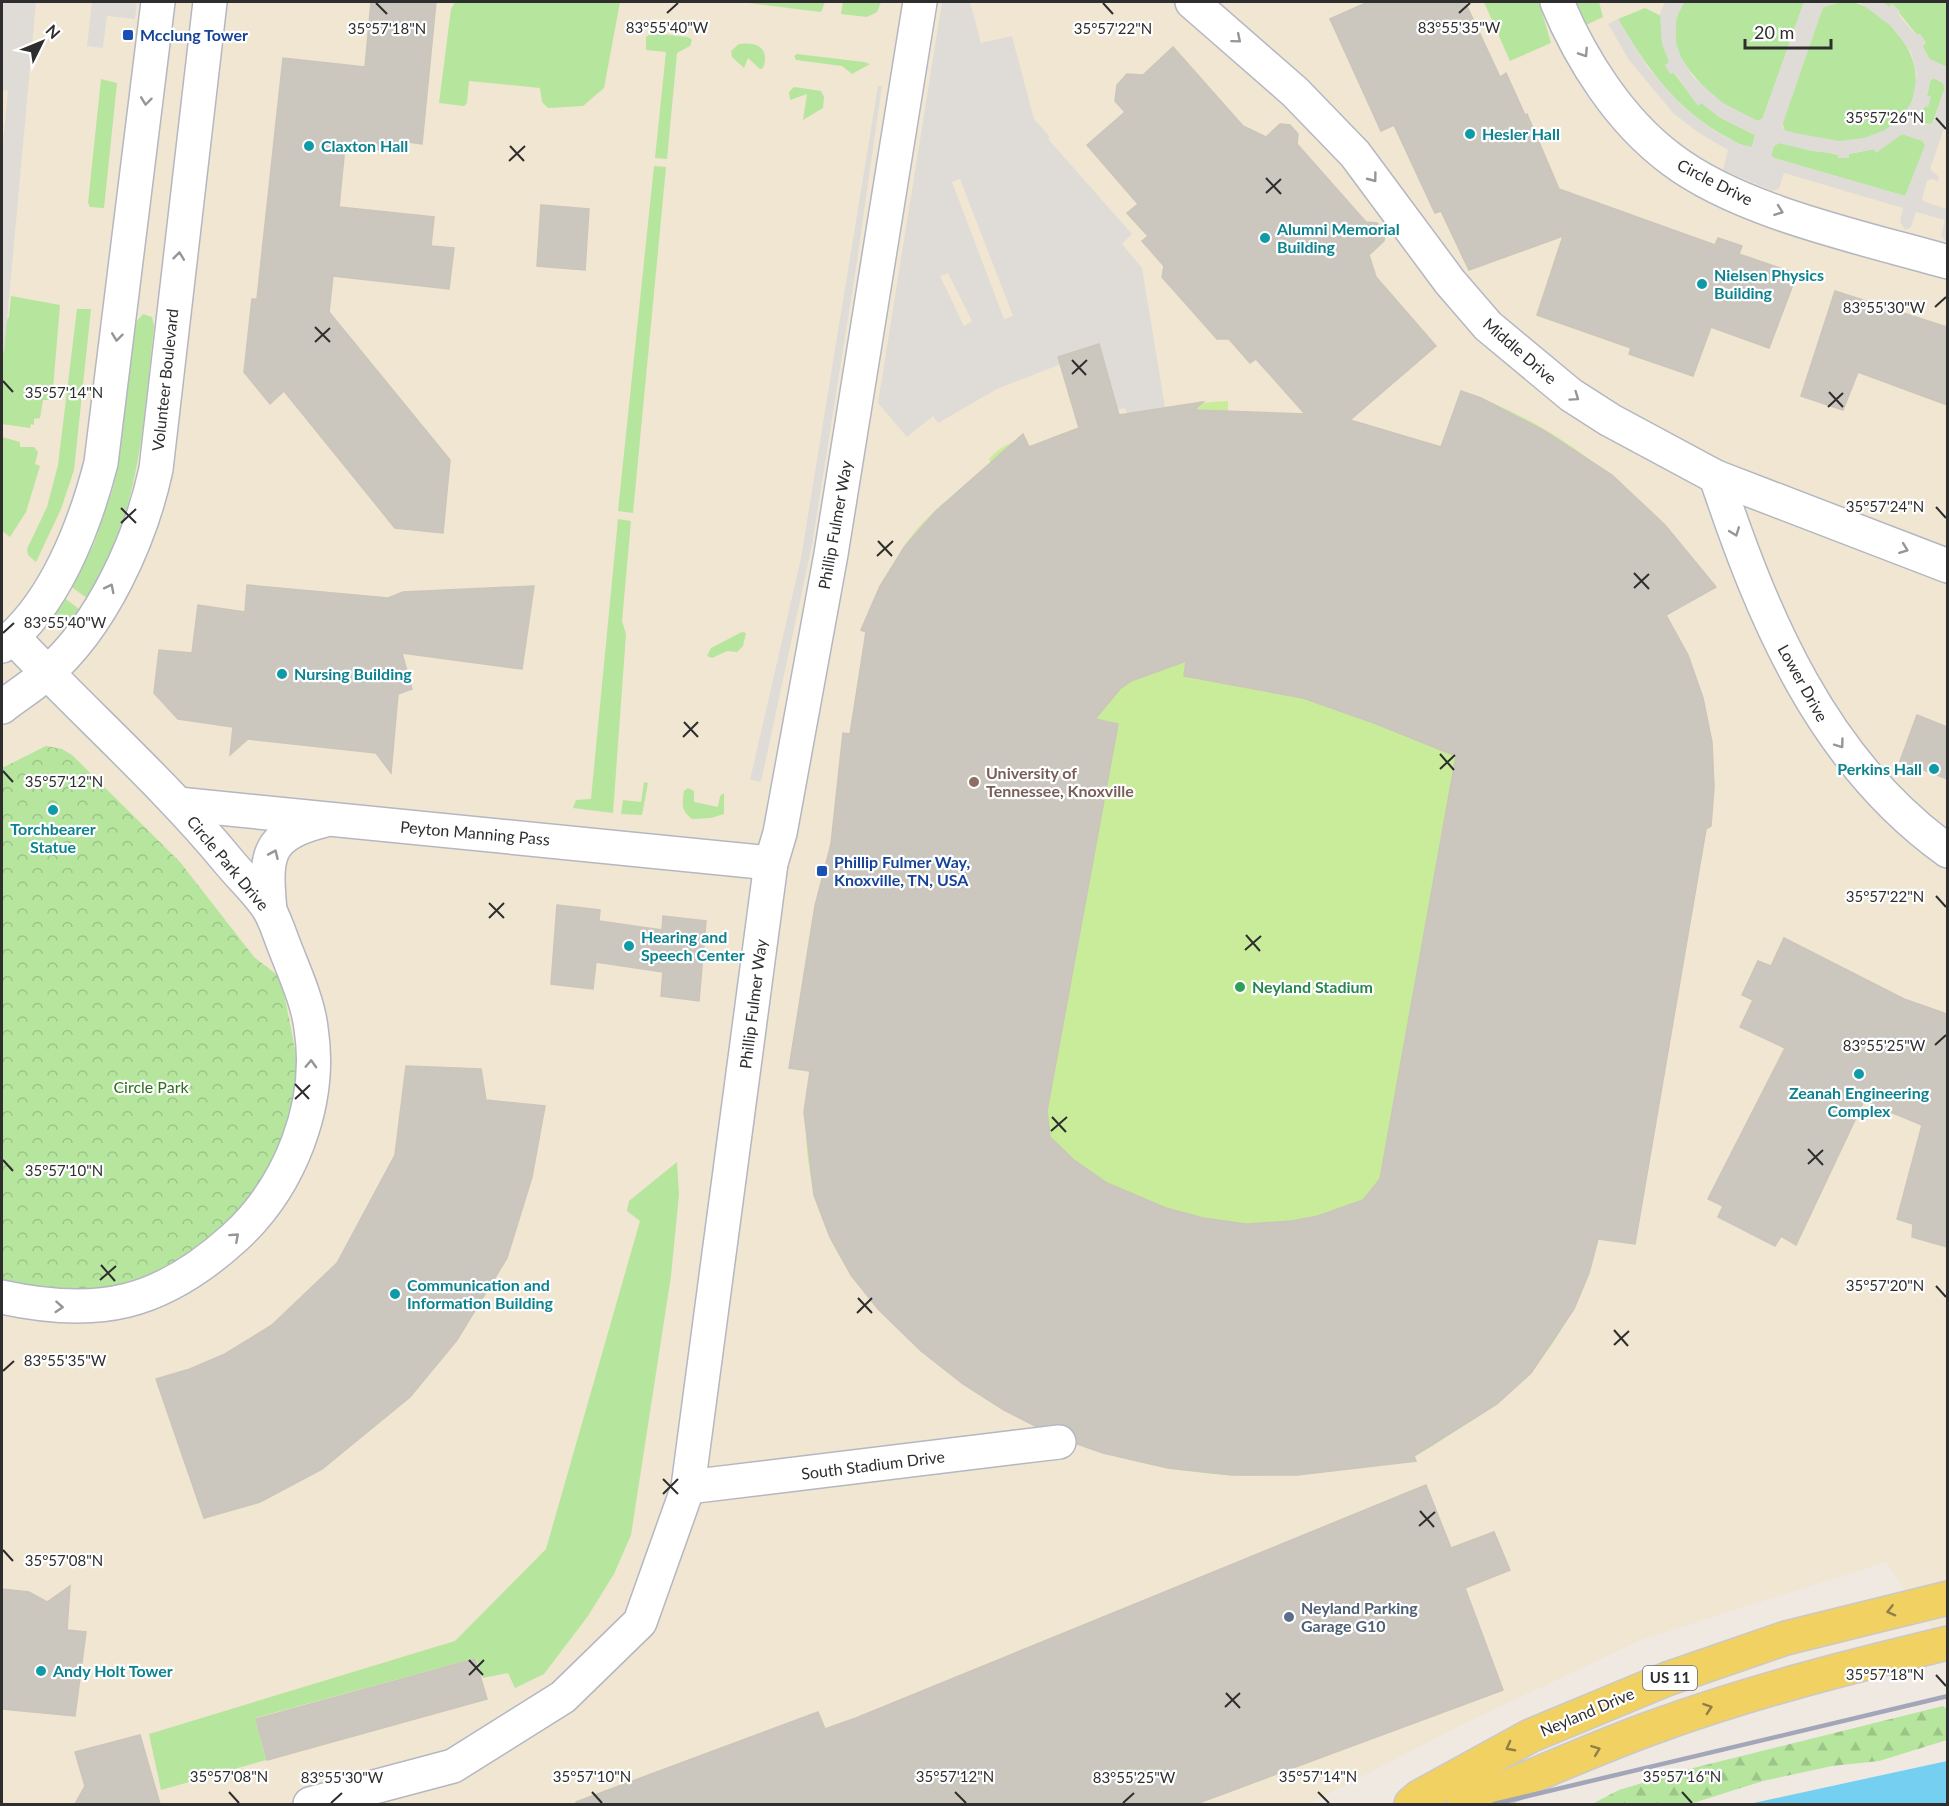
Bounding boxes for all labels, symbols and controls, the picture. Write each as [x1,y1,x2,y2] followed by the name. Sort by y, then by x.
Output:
[12,12,72,72] north arrow
[1745,12,1830,50] scale bar
[626,18,709,36] text: 83°55'40"W
[1418,18,1501,36] text: 83°55'35"W
[348,19,426,37] text: 35°57'18"N
[1074,19,1152,37] text: 35°57'22"N
[42,20,64,42] text: N
[1754,21,1794,43] text: 20 m
[140,25,248,44] place label: Mcclung Tower
[121,28,135,42] marker: Mcclung Tower
[1230,32,1241,43] one-way arrow
[1577,46,1588,57] one-way arrow
[140,97,153,106] one-way arrow
[1846,108,1924,126] text: 35°57'26"N
[1482,124,1560,143] place label: Hesler Hall
[1463,127,1477,141] marker: Hesler Hall
[321,136,408,155] place label: Claxton Hall
[302,139,316,153] marker: Claxton Hall
[1674,154,1756,209] street label: Circle Drive
[1366,172,1377,183] one-way arrow
[1773,204,1784,217] one-way arrow
[1276,219,1400,256] place label: Alumni Memorial Building
[1258,231,1272,245] marker: Alumni Memorial Building
[173,252,185,261] one-way arrow
[1714,265,1824,302] place label: Nielsen Physics Building
[1695,277,1709,291] marker: Nielsen Physics Building
[1843,298,1926,316] text: 83°55'30"W
[148,308,181,452] street label: Volunteer Boulevard
[1480,314,1561,388] street label: Middle Drive
[112,332,124,341] one-way arrow
[25,383,103,401] text: 35°57'14"N
[1569,390,1580,401] one-way arrow
[814,458,855,591] street label: Phillip Fulmer Way
[1846,497,1924,515] text: 35°57'24"N
[1728,527,1741,537] one-way arrow
[1898,542,1909,555] one-way arrow
[103,583,115,594] one-way arrow
[24,613,107,631] text: 83°55'40"W
[1774,641,1832,725] street label: Lower Drive
[294,664,412,683] place label: Nursing Building
[275,667,289,681] marker: Nursing Building
[1833,738,1844,749] one-way arrow
[1837,759,1922,778] place label: Perkins Hall
[1927,762,1941,776] marker: Perkins Hall
[986,763,1134,800] place label: University of Tennessee, Knoxville
[25,772,103,790] text: 35°57'12"N
[967,775,981,789] marker: University of Tennessee, Knoxville
[46,803,60,817] marker: Torchbearer Statue
[183,812,273,914] street label: Circle Park Drive
[399,816,551,849] street label: Peyton Manning Pass
[10,819,96,856] place label: Torchbearer Statue
[266,849,278,860] one-way arrow
[834,852,970,889] place label: Phillip Fulmer Way, Knoxville, TN, USA
[815,864,829,878] marker: Phillip Fulmer Way, Knoxville, TN, USA
[1846,887,1924,905] text: 35°57'22"N
[641,927,745,964] place label: Hearing and Speech Center
[735,937,770,1070] street label: Phillip Fulmer Way
[622,939,636,953] marker: Hearing and Speech Center
[1252,977,1373,996] place label: Neyland Stadium
[1233,980,1247,994] marker: Neyland Stadium
[1843,1036,1926,1054] text: 83°55'25"W
[305,1060,318,1069] one-way arrow
[1852,1067,1866,1081] marker: Zeanah Engineering Complex
[113,1077,189,1096] park label: Circle Park
[1789,1083,1930,1120] place label: Zeanah Engineering Complex
[25,1161,103,1179] text: 35°57'10"N
[228,1233,239,1244] one-way arrow
[407,1275,554,1312] place label: Communication and Information Building
[1846,1276,1924,1294] text: 35°57'20"N
[388,1287,402,1301] marker: Communication and Information Building
[55,1301,64,1314] one-way arrow
[24,1351,107,1369] text: 83°55'35"W
[800,1446,946,1483] street label: South Stadium Drive
[25,1551,103,1569] text: 35°57'08"N
[1301,1598,1418,1635] place label: Neyland Parking Garage G10
[1886,1604,1896,1617] one-way arrow
[1282,1610,1296,1624] marker: Neyland Parking Garage G10
[52,1661,173,1680] place label: Andy Holt Tower
[34,1664,48,1678] marker: Andy Holt Tower
[1846,1665,1924,1683] text: 35°57'18"N
[1643,1666,1697,1690] road number: US 11
[1537,1683,1637,1740] street label: Neyland Drive
[1702,1703,1713,1716] one-way arrow
[1506,1740,1516,1751] one-way arrow
[1590,1744,1600,1757] one-way arrow
[190,1767,268,1785] text: 35°57'08"N
[553,1767,631,1785] text: 35°57'10"N
[916,1767,994,1785] text: 35°57'12"N
[1279,1767,1357,1785] text: 35°57'14"N
[1643,1767,1721,1785] text: 35°57'16"N
[301,1768,384,1786] text: 83°55'30"W
[1093,1768,1176,1786] text: 83°55'25"W

